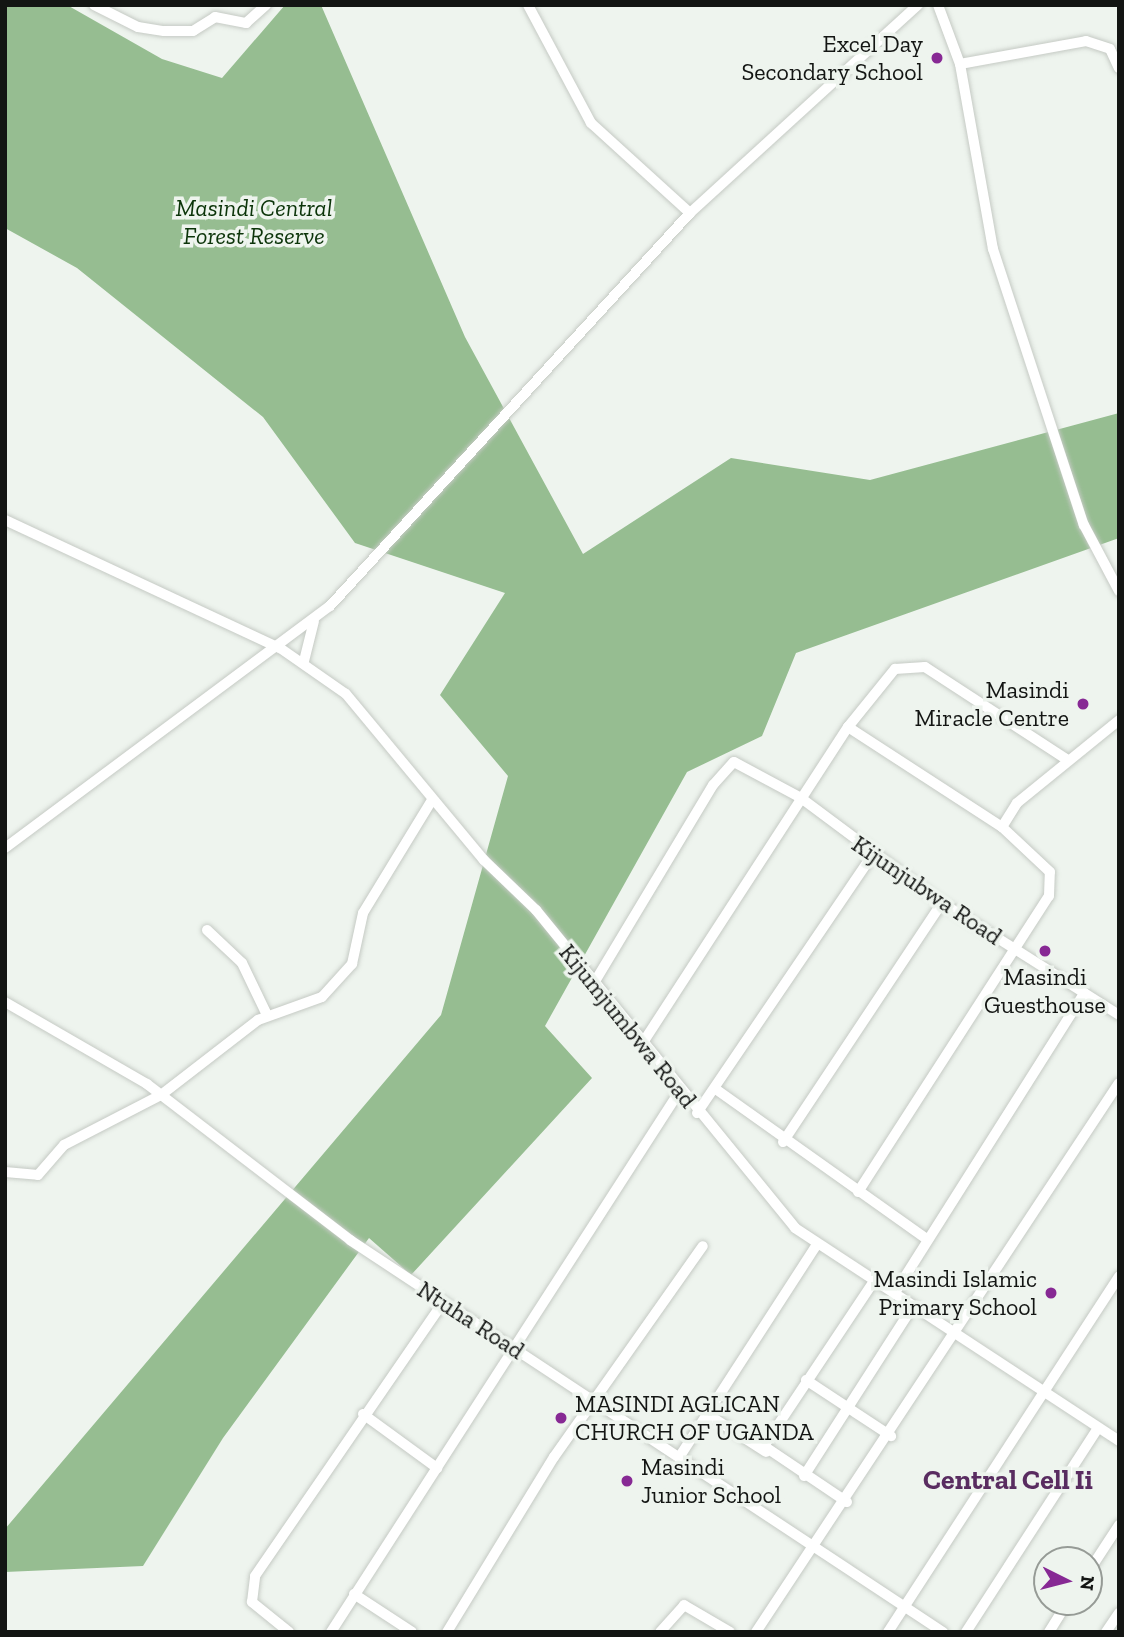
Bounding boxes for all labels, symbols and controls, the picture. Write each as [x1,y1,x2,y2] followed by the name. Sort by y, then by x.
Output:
[741,30,923,86] place label: Excel Day Secondary School
[929,50,945,66] marker: Excel Day Secondary School
[176,194,332,250] park label: Masindi Central Forest Reserve
[914,676,1069,732] place label: Masindi Miracle Centre
[1075,696,1091,712] marker: Masindi Miracle Centre
[847,829,1007,951] street label: Kijunjubwa Road
[553,938,703,1114] street label: Kijumjumbwa Road
[1037,943,1053,959] marker: Masindi Guesthouse
[984,963,1106,1019] place label: Masindi Guesthouse
[874,1265,1037,1321] place label: Masindi Islamic Primary School
[412,1275,530,1365] street label: Ntuha Road
[1043,1285,1059,1301] marker: Masindi Islamic Primary School
[575,1390,814,1446] place label: MASINDI AGLICAN CHURCH OF UGANDA
[553,1410,569,1426] marker: MASINDI AGLICAN CHURCH OF UGANDA
[641,1453,782,1509] place label: Masindi Junior School
[923,1463,1093,1497] district label: Central Cell Ii
[619,1473,635,1489] marker: Masindi Junior School
[1033,1546,1103,1616] north arrow
[1075,1575,1100,1591] text: N

